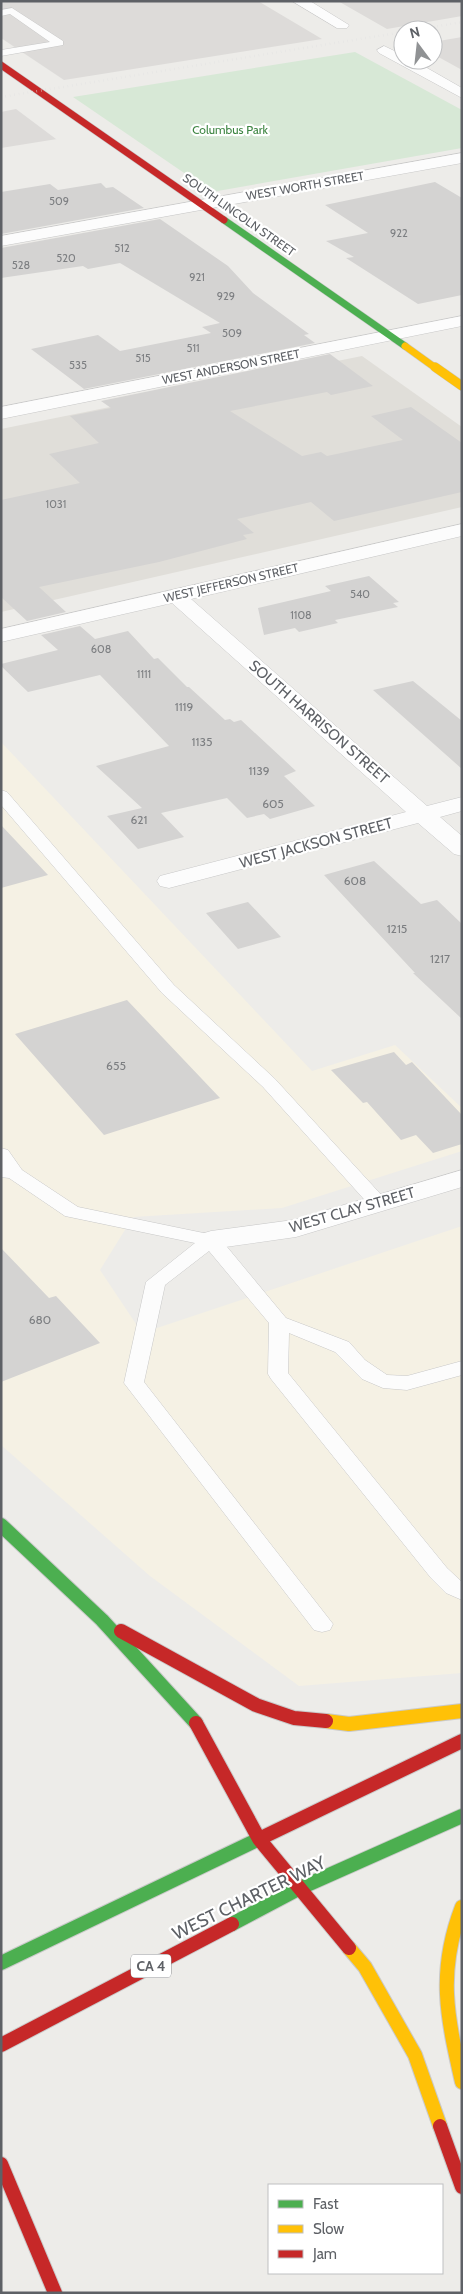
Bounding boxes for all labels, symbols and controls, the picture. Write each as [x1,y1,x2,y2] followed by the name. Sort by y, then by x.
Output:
[393,20,443,70] north arrow
[408,22,422,42] text: N
[192,122,268,137] park label: Columbus Park
[245,168,366,203] street label: WEST WORTH STREET
[180,170,299,260] street label: SOUTH LINCOLN STREET
[49,194,69,208] house number: 509
[390,226,408,240] house number: 922
[114,241,130,255] house number: 512
[56,251,76,265] house number: 520
[12,258,30,272] house number: 528
[189,270,205,284] house number: 921
[217,289,235,303] house number: 929
[222,326,242,340] house number: 509
[186,341,200,355] house number: 511
[161,346,302,387] street label: WEST ANDERSON STREET
[135,351,151,365] house number: 515
[69,358,87,372] house number: 535
[46,497,66,511] house number: 1031
[162,560,300,605] street label: WEST JEFFERSON STREET
[350,587,370,601] house number: 540
[290,608,312,622] house number: 1108
[91,642,111,656] house number: 608
[245,656,393,788] street label: SOUTH HARRISON STREET
[137,667,151,681] house number: 1111
[175,699,193,714] house number: 1119
[192,734,212,749] house number: 1135
[248,763,270,778] house number: 1139
[262,796,284,811] house number: 605
[130,812,148,827] house number: 621
[237,814,395,872] street label: WEST JACKSON STREET
[344,873,366,888] house number: 608
[387,921,407,936] house number: 1215
[430,951,450,966] house number: 1217
[106,1058,126,1073] house number: 655
[287,1183,417,1237] street label: WEST CLAY STREET
[29,1312,51,1327] house number: 680
[169,1851,330,1945] street label: WEST CHARTER WAY
[131,1954,171,1978] road number: CA 4
[268,2184,443,2274] legend
[313,2195,338,2213] text: Fast
[313,2220,344,2238] text: Slow
[312,2245,337,2263] text: Jam

